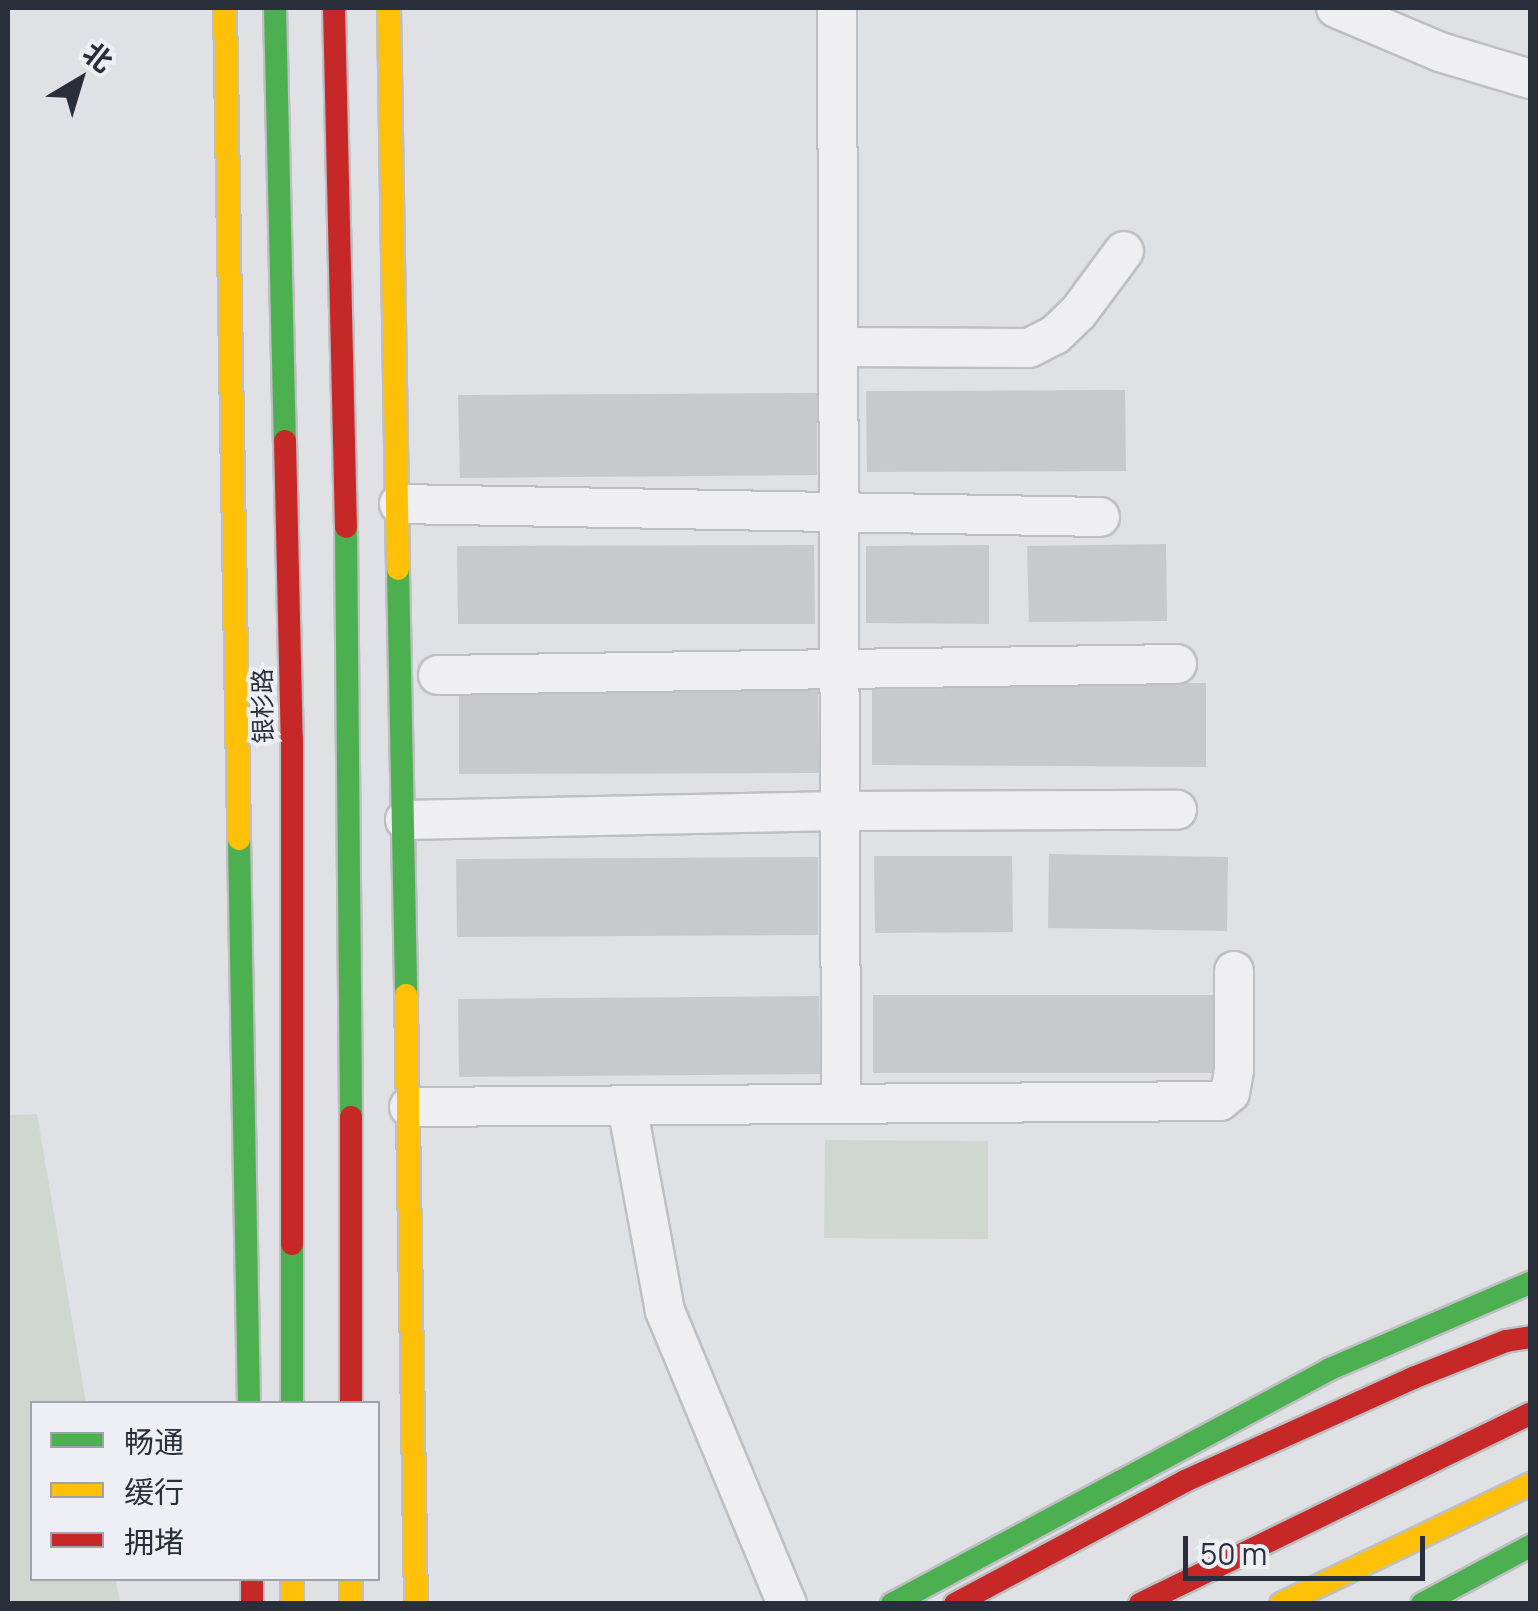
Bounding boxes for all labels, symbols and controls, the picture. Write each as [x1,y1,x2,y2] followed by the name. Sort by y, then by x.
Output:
[30,30,130,130] north arrow
[76,33,121,80] text: 北
[247,668,279,744] street label: 银杉路
[30,1401,380,1581] legend
[124,1421,184,1462] text: 畅通
[124,1471,184,1512] text: 缓行
[1188,1516,1430,1578] scale bar
[124,1521,184,1562] text: 拥堵
[1200,1533,1267,1574] text: 50 m

